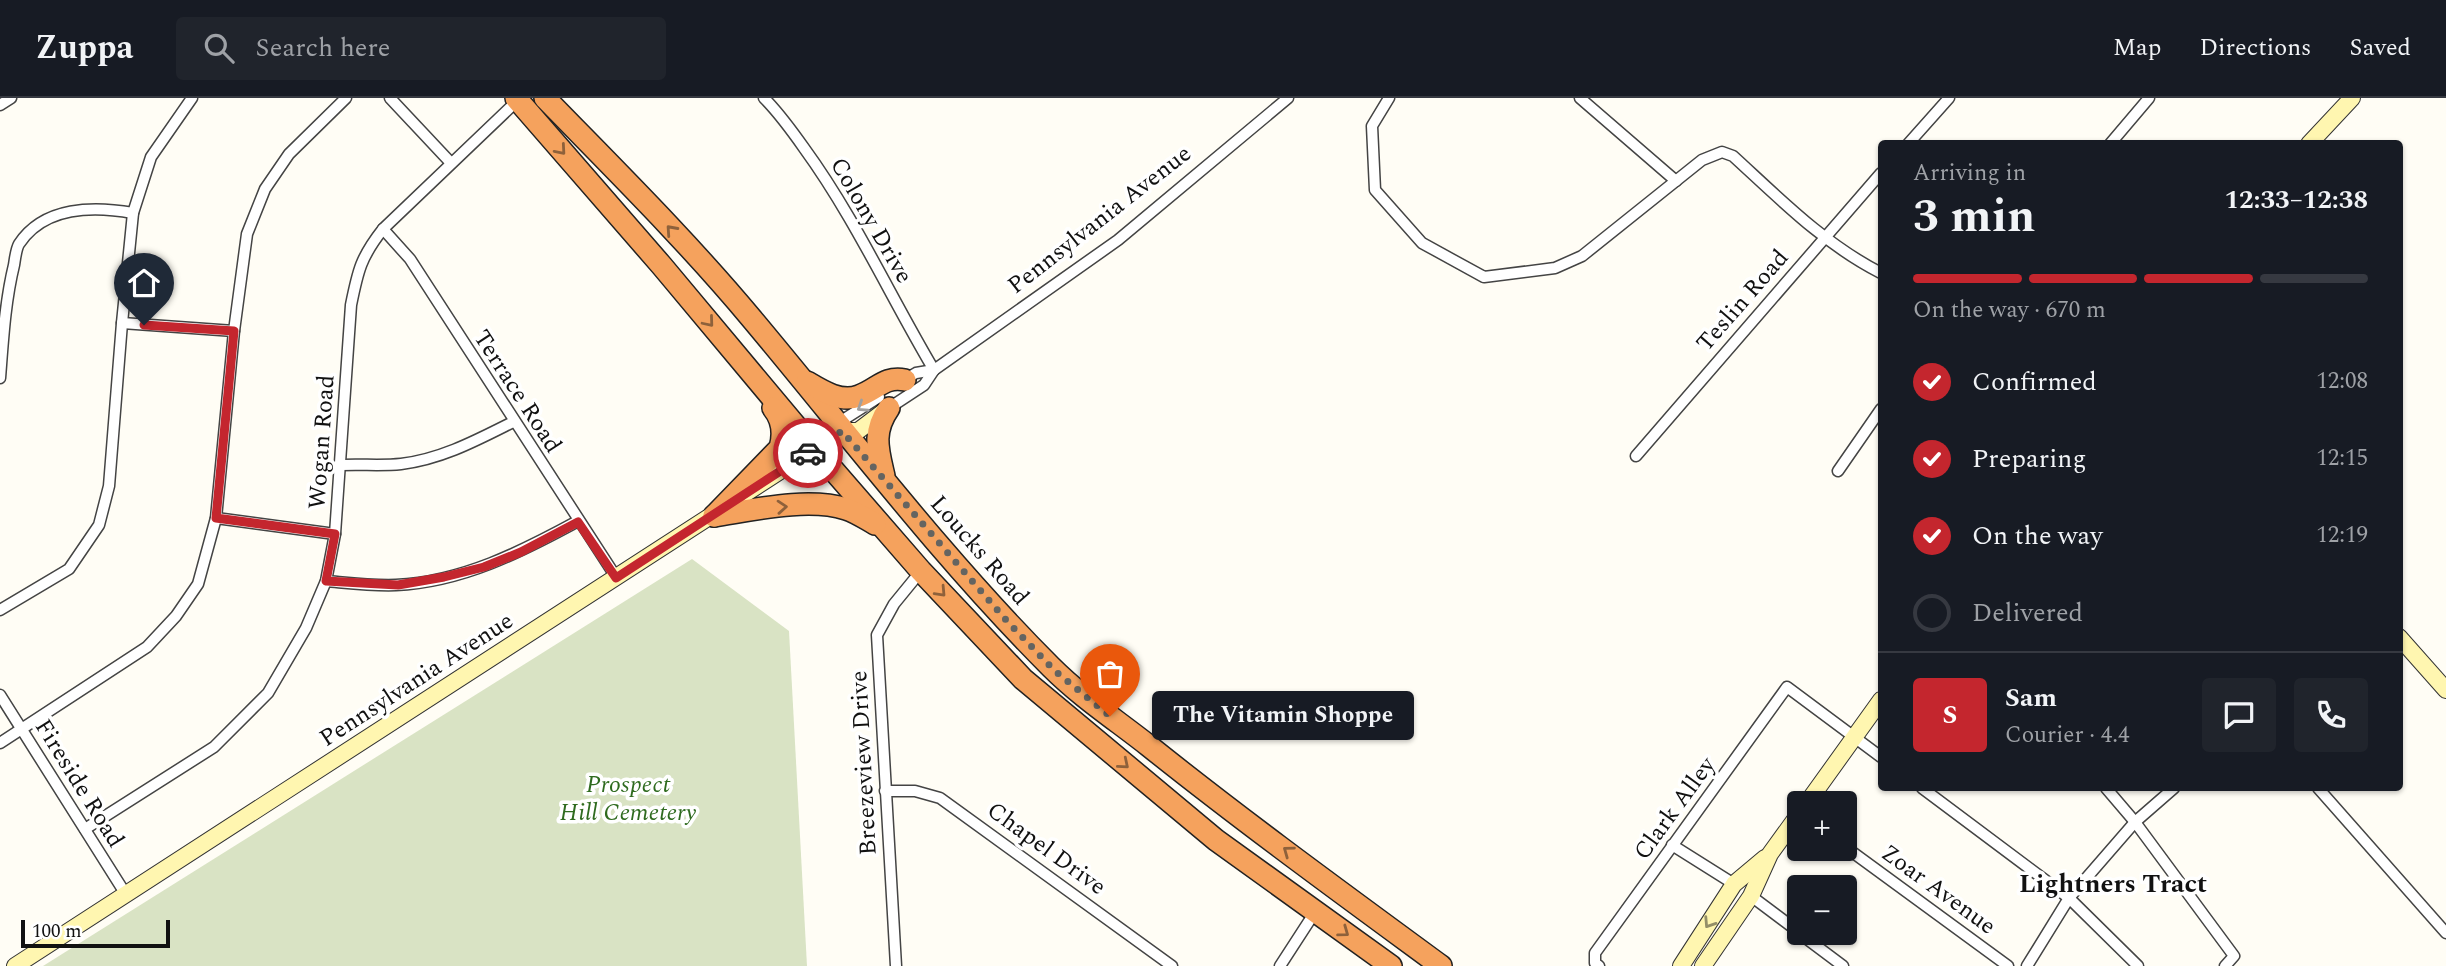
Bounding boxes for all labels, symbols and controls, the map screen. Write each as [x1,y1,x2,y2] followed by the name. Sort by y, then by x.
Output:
[176,17,666,80] search box
[35,23,134,73] text: Zuppa
[256,28,390,68] text: Search here
[200,29,238,67] icon: search
[2113,30,2161,66] text: Map
[2199,30,2311,66] text: Directions
[2349,30,2411,66] text: Saved
[1000,136,1199,303] street label: Pennsylvania Avenue
[553,141,565,154] one-way arrow
[820,151,922,290] street label: Colony Drive
[1913,156,2026,191] text: Arriving in
[2224,180,2368,220] text: 12:33–12:38
[1913,182,2035,252] text: 3 min
[667,225,679,238] one-way arrow
[1688,241,1798,360] street label: Teslin Road
[114,253,174,325] pin
[125,264,163,302] icon: home
[1913,293,2106,328] text: On the way · 670 m
[701,314,713,327] one-way arrow
[464,323,571,460] street label: Terrace Road
[1972,362,2097,402] text: Confirmed
[1913,363,1951,401] icon: check
[2316,364,2368,399] text: 12:08
[299,374,345,511] street label: Wogan Road
[857,399,870,412] one-way arrow
[773,418,843,488] courier
[789,434,827,472] icon: car
[1972,439,2086,479] text: Preparing
[1913,440,1951,478] icon: check
[2316,441,2368,476] text: 12:15
[921,487,1038,614] street label: Loucks Road
[777,500,788,515] one-way arrow
[1972,516,2103,556] text: On the way
[1913,517,1951,555] icon: check
[2316,518,2368,553] text: 12:19
[932,584,945,597] one-way arrow
[1972,593,2083,633] text: Delivered
[312,603,521,756] street label: Pennsylvania Avenue
[1080,644,1140,716] pin
[1091,655,1129,693] icon: bag
[841,670,887,856] street label: Breezeview Drive
[2005,678,2057,718] text: Sam
[2202,678,2276,752] button: chat
[2294,678,2368,752] button: phone
[1152,692,1414,740] callout: The Vitamin Shoppe
[1943,695,1957,735] text: S
[1173,698,1393,733] text: The Vitamin Shoppe
[25,712,133,855] street label: Fireside Road
[2005,718,2130,753] text: Courier · 4.4
[1625,748,1726,868] street label: Clark Alley
[1116,756,1129,768] one-way arrow
[560,767,696,831] park label: Prospect Hill Cemetery
[1787,791,1857,945] map controls
[1787,791,1857,861] button: +
[979,793,1114,905] street label: Chapel Drive
[1873,836,2003,944] street label: Zoar Avenue
[1283,847,1296,860] one-way arrow
[2019,864,2207,904] district label: Lightners Tract
[1787,875,1857,945] button: −
[1705,915,1718,928] one-way arrow
[21,917,170,949] scale bar
[32,917,82,946] text: 100 m
[1336,924,1348,936] one-way arrow

